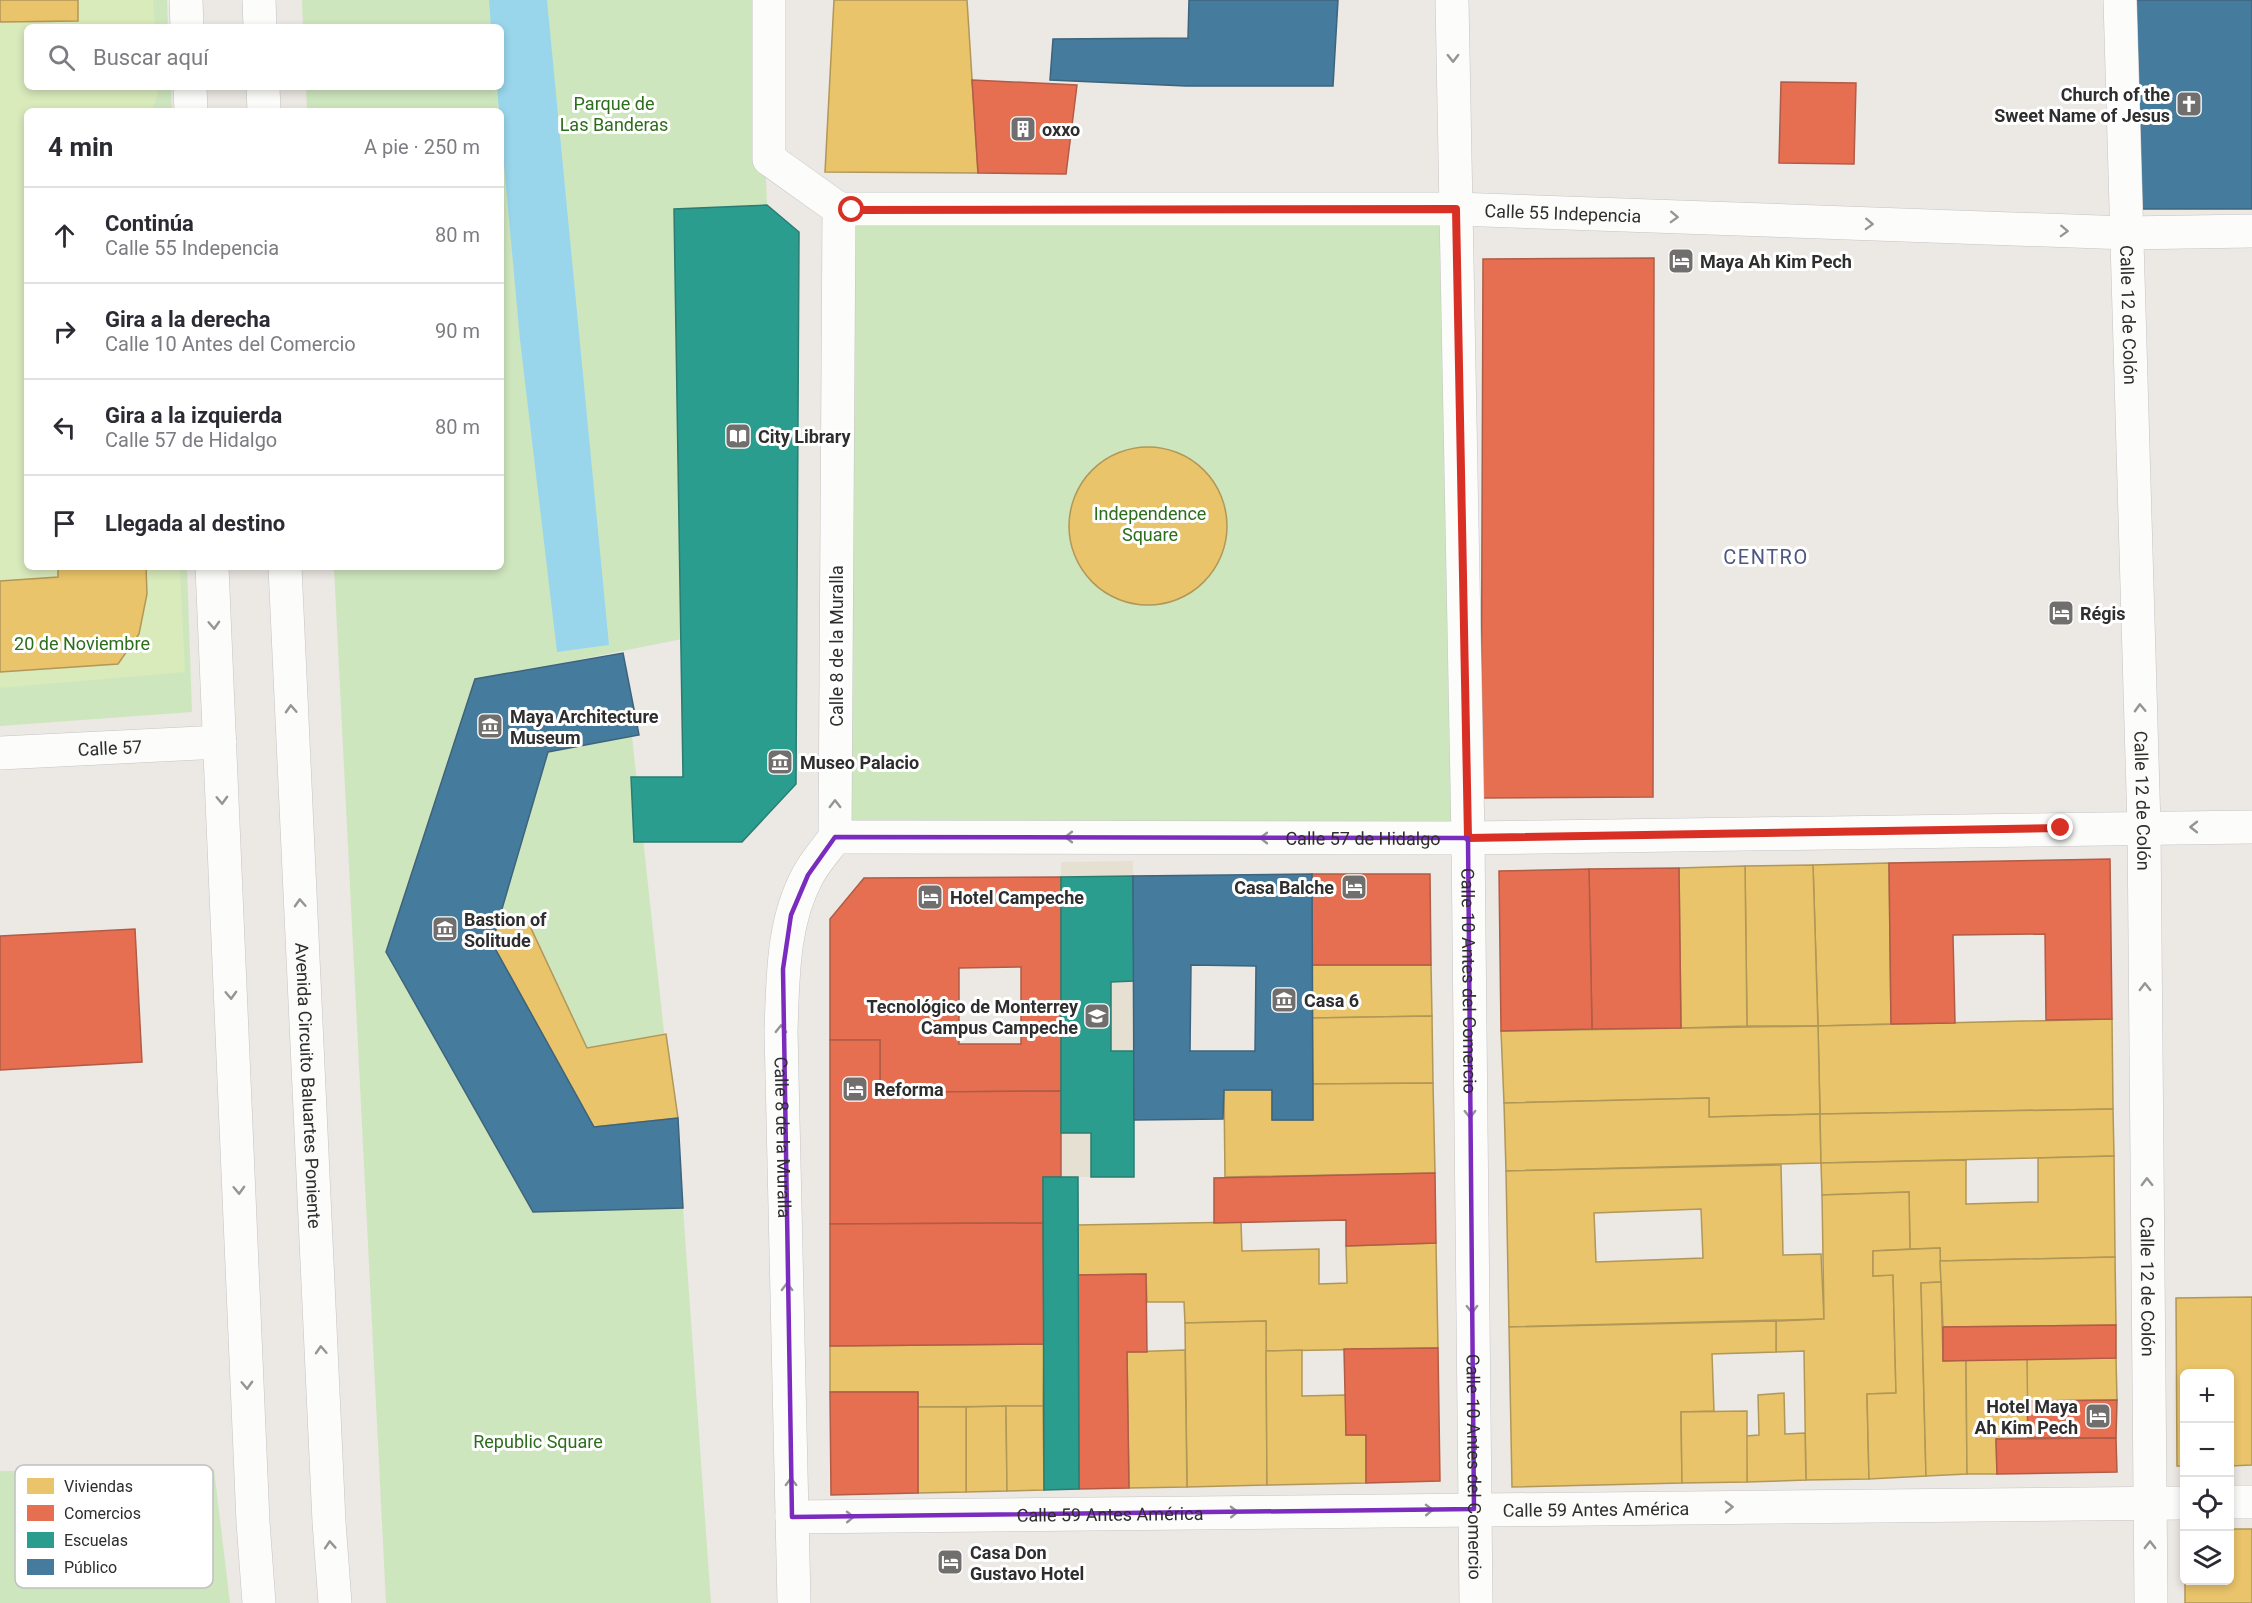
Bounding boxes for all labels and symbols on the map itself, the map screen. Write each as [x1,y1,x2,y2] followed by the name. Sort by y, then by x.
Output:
[1447,54,1459,63] one-way arrow
[1994,84,2170,126] place label: Church of the Sweet Name of Jesus
[2174,89,2204,119] church icon: Church of the Sweet Name of Jesus
[560,93,668,135] park label: Parque de Las Banderas
[1008,114,1038,144] building icon: oxxo
[1042,119,1080,140] place label: oxxo
[838,196,864,222] route start
[1484,200,1642,226] street label: Calle 55 Indepencia
[1670,210,1679,223] one-way arrow
[1865,217,1874,230] one-way arrow
[2059,225,2068,237] one-way arrow
[2117,245,2142,385] street label: Calle 12 de Colón
[1666,246,1696,276] hotel icon: Maya Ah Kim Pech
[1700,251,1852,272] place label: Maya Ah Kim Pech
[723,421,753,451] library icon: City Library
[758,426,851,447] place label: City Library
[1094,503,1206,545] park label: Independence Square
[1723,545,1809,569] district label: CENTRO
[826,565,847,727] street label: Calle 8 de la Muralla
[2046,598,2076,628] hotel icon: Régis
[2080,603,2126,624] place label: Régis
[208,621,221,630] one-way arrow
[14,633,150,654] park label: 20 de Noviembre
[2134,703,2147,712] one-way arrow
[285,704,298,713] one-way arrow
[510,706,659,748] place label: Maya Architecture Museum
[475,711,505,741] museum icon: Maya Architecture Museum
[2131,730,2155,871] street label: Calle 12 de Colón
[77,735,143,760] street label: Calle 57
[765,747,795,777] museum icon: Museo Palacio
[800,752,919,773] place label: Museo Palacio
[216,796,229,805] one-way arrow
[829,800,841,809] one-way arrow
[2047,814,2073,840] route end
[2189,821,2198,833] one-way arrow
[1285,827,1441,848] street label: Calle 57 de Hidalgo
[1064,831,1073,843] one-way arrow
[1259,832,1268,844] one-way arrow
[1458,868,1481,1094] street label: Calle 10 Antes del Comercio
[1339,872,1369,902] hotel icon: Casa Balche
[1234,877,1334,898] place label: Casa Balche
[915,882,945,912] hotel icon: Hotel Campeche
[950,887,1084,908] place label: Hotel Campeche
[294,899,307,908] one-way arrow
[464,909,547,951] place label: Bastion of Solitude
[430,914,460,944] museum icon: Bastion of Solitude
[292,942,326,1229] street label: Avenida Circuito Baluartes Poniente
[2139,982,2151,991] one-way arrow
[1269,985,1299,1015] museum icon: Casa 6
[1304,990,1359,1011] place label: Casa 6
[224,991,237,1000] one-way arrow
[866,996,1079,1038] place label: Tecnológico de Monterrey Campus Campeche
[1082,1001,1112,1031] school or university icon: Tecnológico de Monterrey Campus Campeche
[775,1024,787,1033] one-way arrow
[771,1056,796,1218] street label: Calle 8 de la Muralla
[840,1074,870,1104] hotel icon: Reforma
[874,1079,944,1100] place label: Reforma
[1464,1110,1476,1119] one-way arrow
[2141,1177,2153,1186] one-way arrow
[232,1185,245,1194] one-way arrow
[2137,1217,2159,1357] street label: Calle 12 de Colón
[780,1282,793,1291] one-way arrow
[1466,1305,1478,1314] one-way arrow
[314,1345,327,1354] one-way arrow
[1463,1354,1486,1580] street label: Calle 10 Antes del Comercio
[241,1380,254,1389] one-way arrow
[1974,1396,2078,1438] place label: Hotel Maya Ah Kim Pech
[2083,1401,2113,1431] hotel icon: Hotel Maya Ah Kim Pech
[473,1431,603,1452] park label: Republic Square
[15,1465,213,1588] legend
[64,1477,133,1496] text: Viviendas
[785,1477,797,1486] one-way arrow
[1502,1497,1689,1520] street label: Calle 59 Antes América
[1725,1501,1734,1513] one-way arrow
[1017,1502,1203,1525] street label: Calle 59 Antes América
[64,1504,141,1523] text: Comercios
[1425,1504,1434,1516] one-way arrow
[1230,1506,1239,1518] one-way arrow
[846,1511,855,1523] one-way arrow
[64,1531,128,1550] text: Escuelas
[324,1540,337,1549] one-way arrow
[2144,1540,2156,1549] one-way arrow
[970,1542,1084,1584] place label: Casa Don Gustavo Hotel
[935,1547,965,1577] hotel icon: Casa Don Gustavo Hotel
[64,1558,117,1577] text: Público

